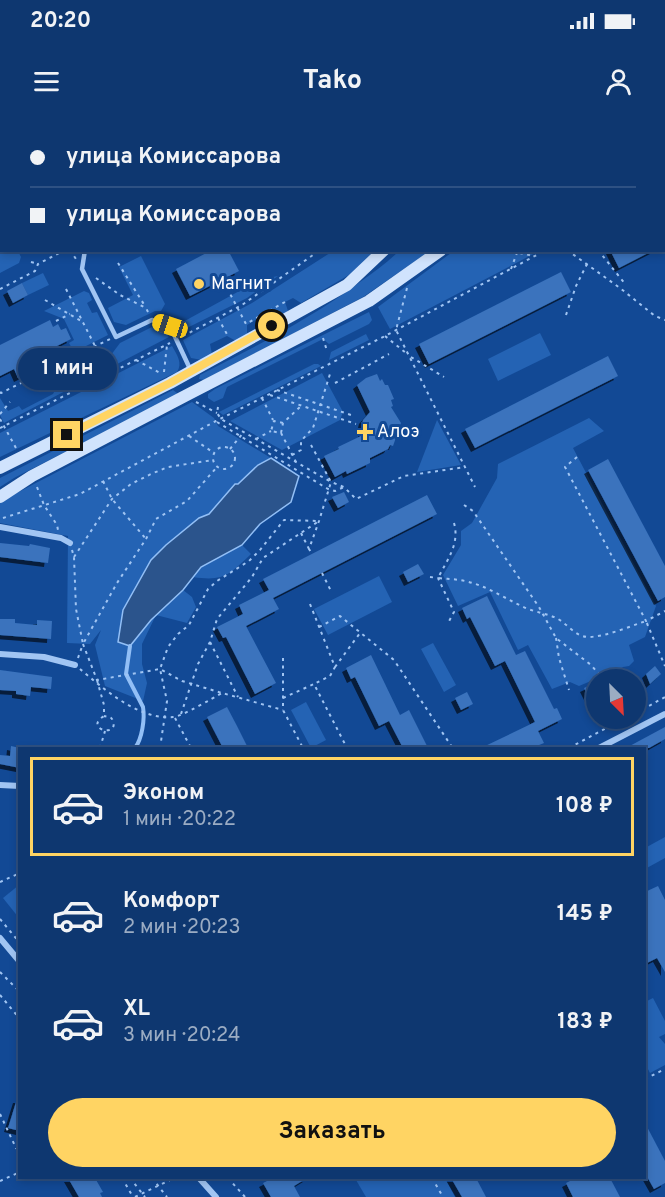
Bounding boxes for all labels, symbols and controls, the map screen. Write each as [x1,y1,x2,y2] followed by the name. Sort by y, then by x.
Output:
[30,8,91,35] text: 20:20
[303,64,362,98] text: Tako
[30,65,63,98] icon: menu
[602,65,635,98] icon: person
[66,144,281,171] text: улица Комиссарова
[66,202,281,229] text: улица Комиссарова
[211,273,272,296] place label: Магнит
[192,277,206,291] marker: Магнит
[150,312,190,340] car
[258,312,285,339] route start
[17,348,116,390] callout: 1 мин
[42,356,93,382] text: 1 мин
[53,421,80,448] route end
[377,421,419,444] place label: Алоэ
[358,425,372,439] marker: Алоэ
[586,669,646,729] north arrow
[586,669,646,729] map controls
[51,780,105,834] icon: car
[123,780,204,807] text: Эконом
[556,793,613,820] text: 108 ₽
[123,807,236,833] text: 1 мин · 20:22
[51,888,105,942] icon: car
[123,888,220,915] text: Комфорт
[557,901,613,928] text: 145 ₽
[123,915,241,941] text: 2 мин · 20:23
[51,996,105,1050] icon: car
[123,996,150,1023] text: XL
[557,1009,613,1036] text: 183 ₽
[123,1023,241,1049] text: 3 мин · 20:24
[48,1098,616,1167] button: Заказать

